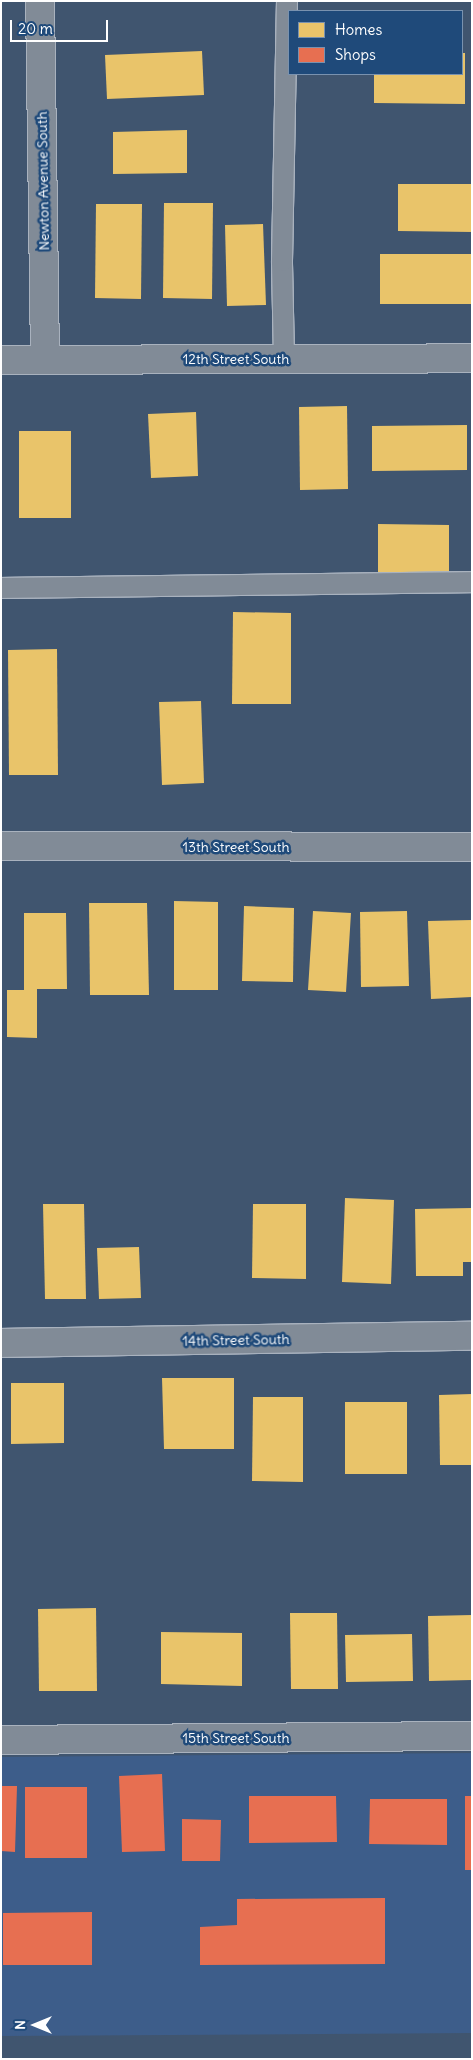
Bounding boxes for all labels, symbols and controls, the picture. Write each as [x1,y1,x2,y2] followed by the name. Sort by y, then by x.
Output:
[12,10,110,42] scale bar
[288,10,463,75] legend
[18,19,53,38] text: 20 m
[335,20,382,39] text: Homes
[335,45,376,64] text: Shops
[33,111,53,251] street label: Newton Avenue South
[183,351,289,367] street label: 12th Street South
[183,839,289,855] street label: 13th Street South
[182,1331,290,1349] street label: 14th Street South
[182,1730,290,1746] street label: 15th Street South
[10,2000,60,2050] north arrow
[11,2020,29,2030] text: N

